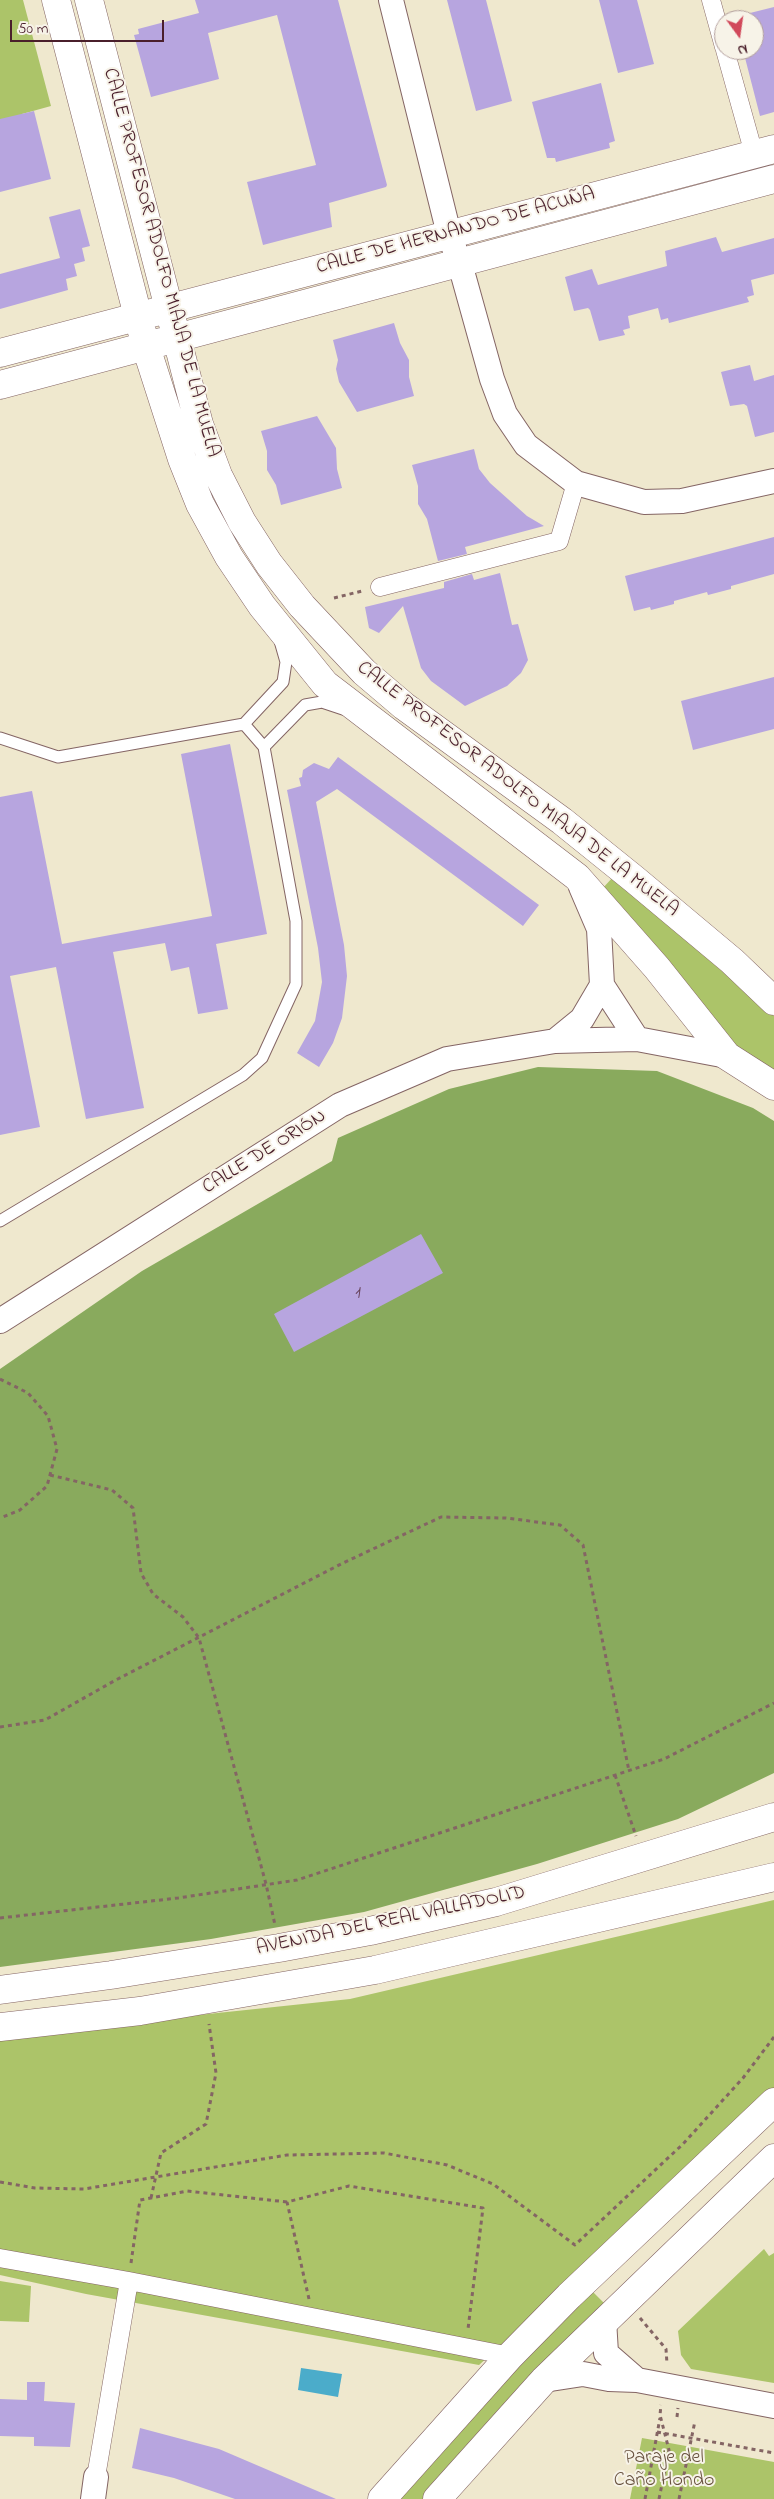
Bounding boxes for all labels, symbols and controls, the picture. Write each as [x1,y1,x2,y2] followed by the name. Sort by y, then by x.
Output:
[12,10,166,42] scale bar
[714,10,764,60] north arrow
[18,18,48,40] text: 50 m
[735,38,750,60] text: N
[96,66,224,460] street label: CALLE PROFESOR ADOLFO MIAJA DE LA MUELA
[314,183,598,281] street label: CALLE DE HERNANDO DE ACUÑA
[351,657,683,923] street label: CALLE PROFESOR ADOLFO MIAJA DE LA MUELA
[199,1105,331,1201] street label: CALLE DE ORIÓN
[355,1283,361,1305] house number: 1
[254,1882,528,1962] street label: AVENIDA DEL REAL VALLADOLID
[614,2447,714,2494] park label: Paraje del Caño Hondo

